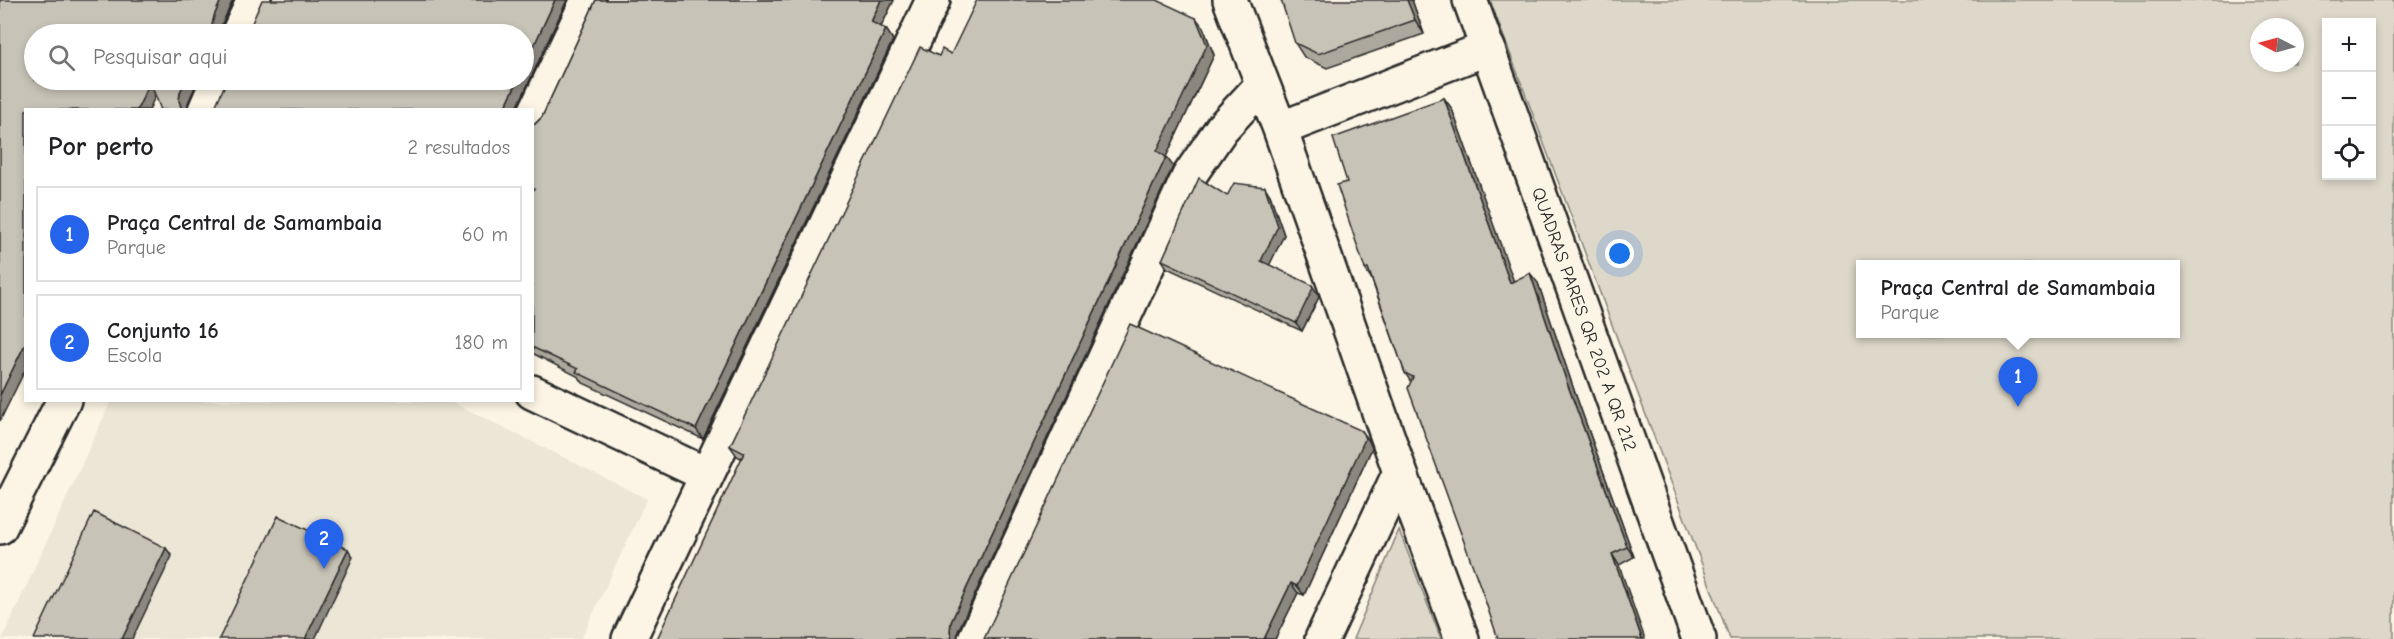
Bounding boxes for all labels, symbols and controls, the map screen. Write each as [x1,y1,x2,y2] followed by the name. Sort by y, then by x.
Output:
[2250,18,2304,72] north arrow
[2322,18,2376,180] map controls
[2322,18,2376,72] button: +
[24,24,534,90] search box
[45,41,78,74] icon: search
[93,44,228,70] text: Pesquisar aqui
[2322,72,2376,126] button: −
[2322,126,2376,180] button: locate
[48,132,154,162] text: Por perto
[408,136,510,159] text: 2 resultados
[1527,184,1641,454] street label: QUADRAS PARES QR 202 A QR 212
[107,210,382,236] text: Praça Central de Samambaia
[66,223,73,246] text: 1
[462,223,508,246] text: 60 m
[107,236,166,259] text: Parque
[1605,239,1634,268] your location
[1856,260,2180,338] popup
[1880,275,2156,301] text: Praça Central de Samambaia
[1880,301,1939,324] text: Parque
[107,318,219,344] text: Conjunto 16
[65,331,74,354] text: 2
[454,331,508,354] text: 180 m
[107,344,162,367] text: Escola
[1998,358,2038,407] pin: 1
[304,520,344,569] pin: 2

